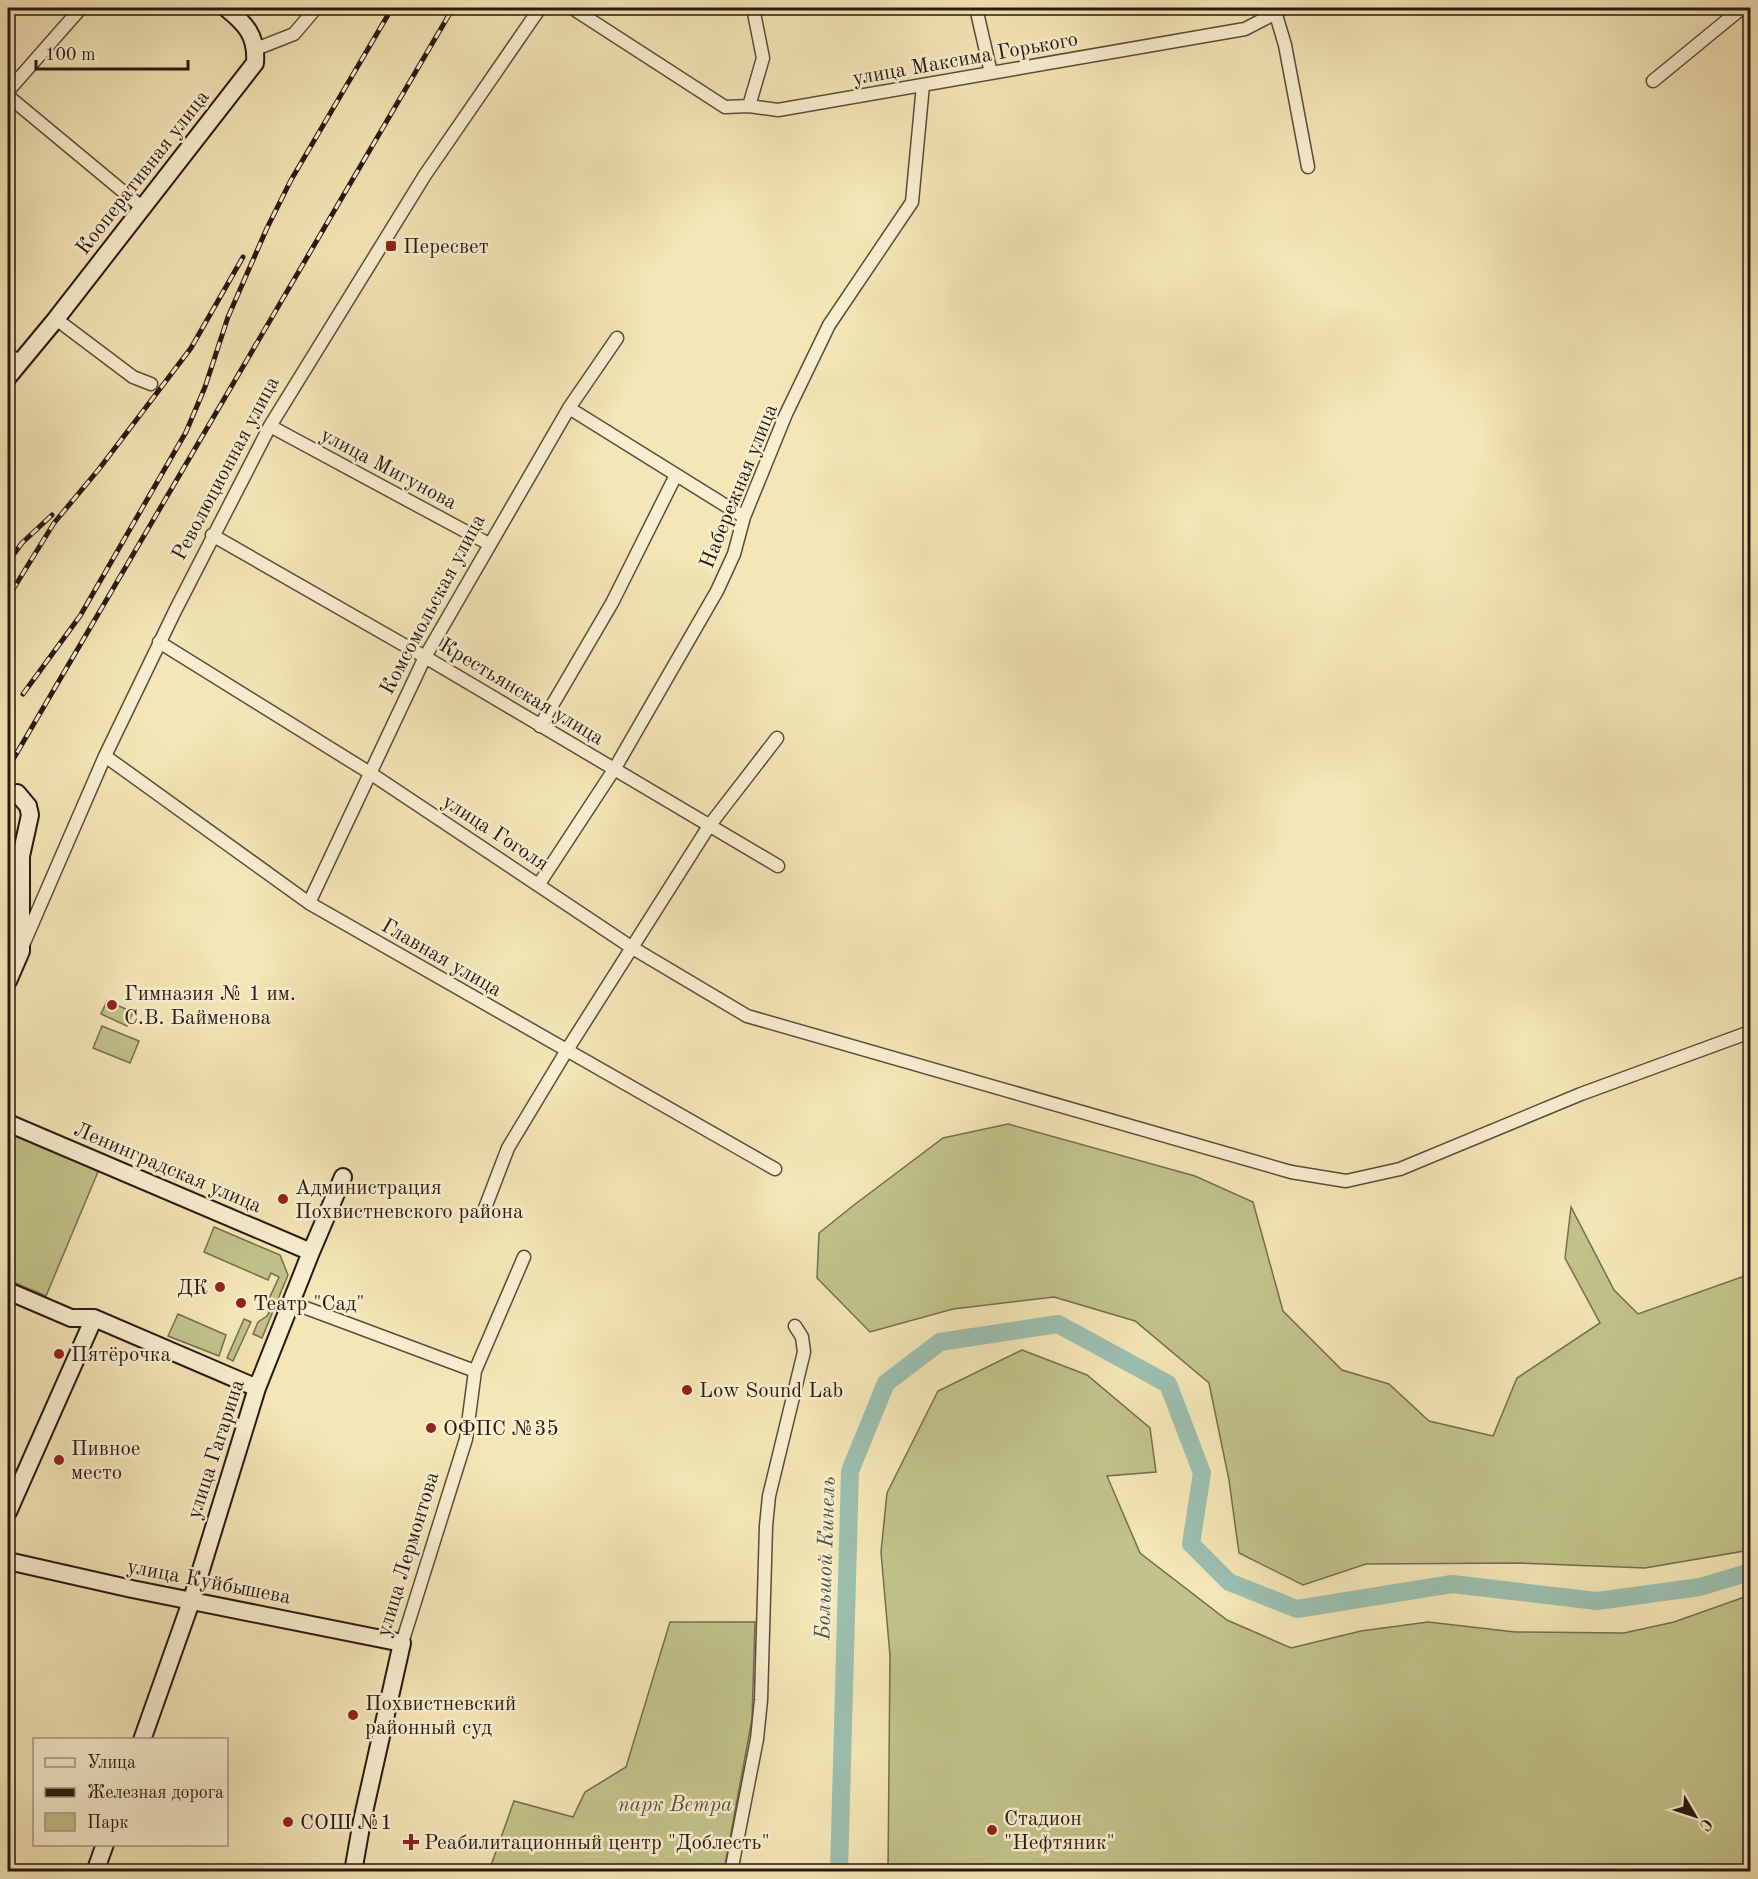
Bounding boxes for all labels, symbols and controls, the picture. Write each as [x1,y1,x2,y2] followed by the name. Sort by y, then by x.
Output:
[851,29,1080,90] street label: улица Максима Горького
[36,33,188,71] scale bar
[45,46,96,64] text: 100 m
[73,87,214,259] street label: Кооперативная улица
[403,237,489,258] place label: Пересвет
[384,239,398,253] marker: Пересвет
[169,373,284,564] street label: Революционная улица
[697,401,782,572] street label: Набережная улица
[317,425,460,514] street label: улица Мигунова
[377,511,490,698] street label: Комсомольская улица
[435,635,607,750] street label: Крестьянская улица
[438,791,552,875] street label: улица Гоголя
[378,915,505,1001] street label: Главная улица
[124,984,296,1029] place label: Гимназия № 1 им. С.В. Байменова
[105,998,119,1012] marker: Гимназия № 1 им. С.В. Байменова
[71,1119,264,1217] street label: Ленинградская улица
[295,1178,523,1223] place label: Администрация Похвистневского района
[276,1192,290,1206] marker: Администрация Похвистневского района
[177,1278,208,1299] place label: ДК
[213,1280,227,1294] marker: ДК
[253,1294,365,1315] place label: Театр "Сад"
[234,1296,248,1310] marker: Театр "Сад"
[71,1345,171,1366] place label: Пятёрочка
[52,1347,66,1361] marker: Пятёрочка
[184,1377,249,1522] street label: улица Гагарина
[699,1381,843,1402] place label: Low Sound Lab
[680,1383,694,1397] marker: Low Sound Lab
[443,1419,559,1440] place label: ОФПС №35
[424,1421,438,1435] marker: ОФПС №35
[71,1439,141,1484] place label: Пивное место
[52,1453,66,1467] marker: Пивное место
[373,1469,444,1639] street label: улица Лермонтова
[812,1476,840,1641] water label: Большой Кинель
[125,1556,292,1609] street label: улица Куйбышева
[365,1694,516,1739] place label: Похвистневский районный суд
[346,1708,360,1722] marker: Похвистневский районный суд
[33,1738,228,1846] legend
[87,1754,136,1772] text: Улица
[87,1784,224,1802] text: Железная дорога
[1665,1786,1725,1846] north arrow
[618,1795,732,1816] park label: парк Ветра
[1004,1809,1115,1854] place label: Стадион "Нефтяник"
[300,1813,392,1834] place label: СОШ №1
[87,1814,128,1832] text: Парк
[281,1815,295,1829] marker: СОШ №1
[1696,1815,1715,1833] text: С
[985,1823,999,1837] marker: Стадион "Нефтяник"
[402,1833,420,1851] marker: Реабилитационный центр "Доблесть"
[424,1833,770,1854] place label: Реабилитационный центр "Доблесть"

